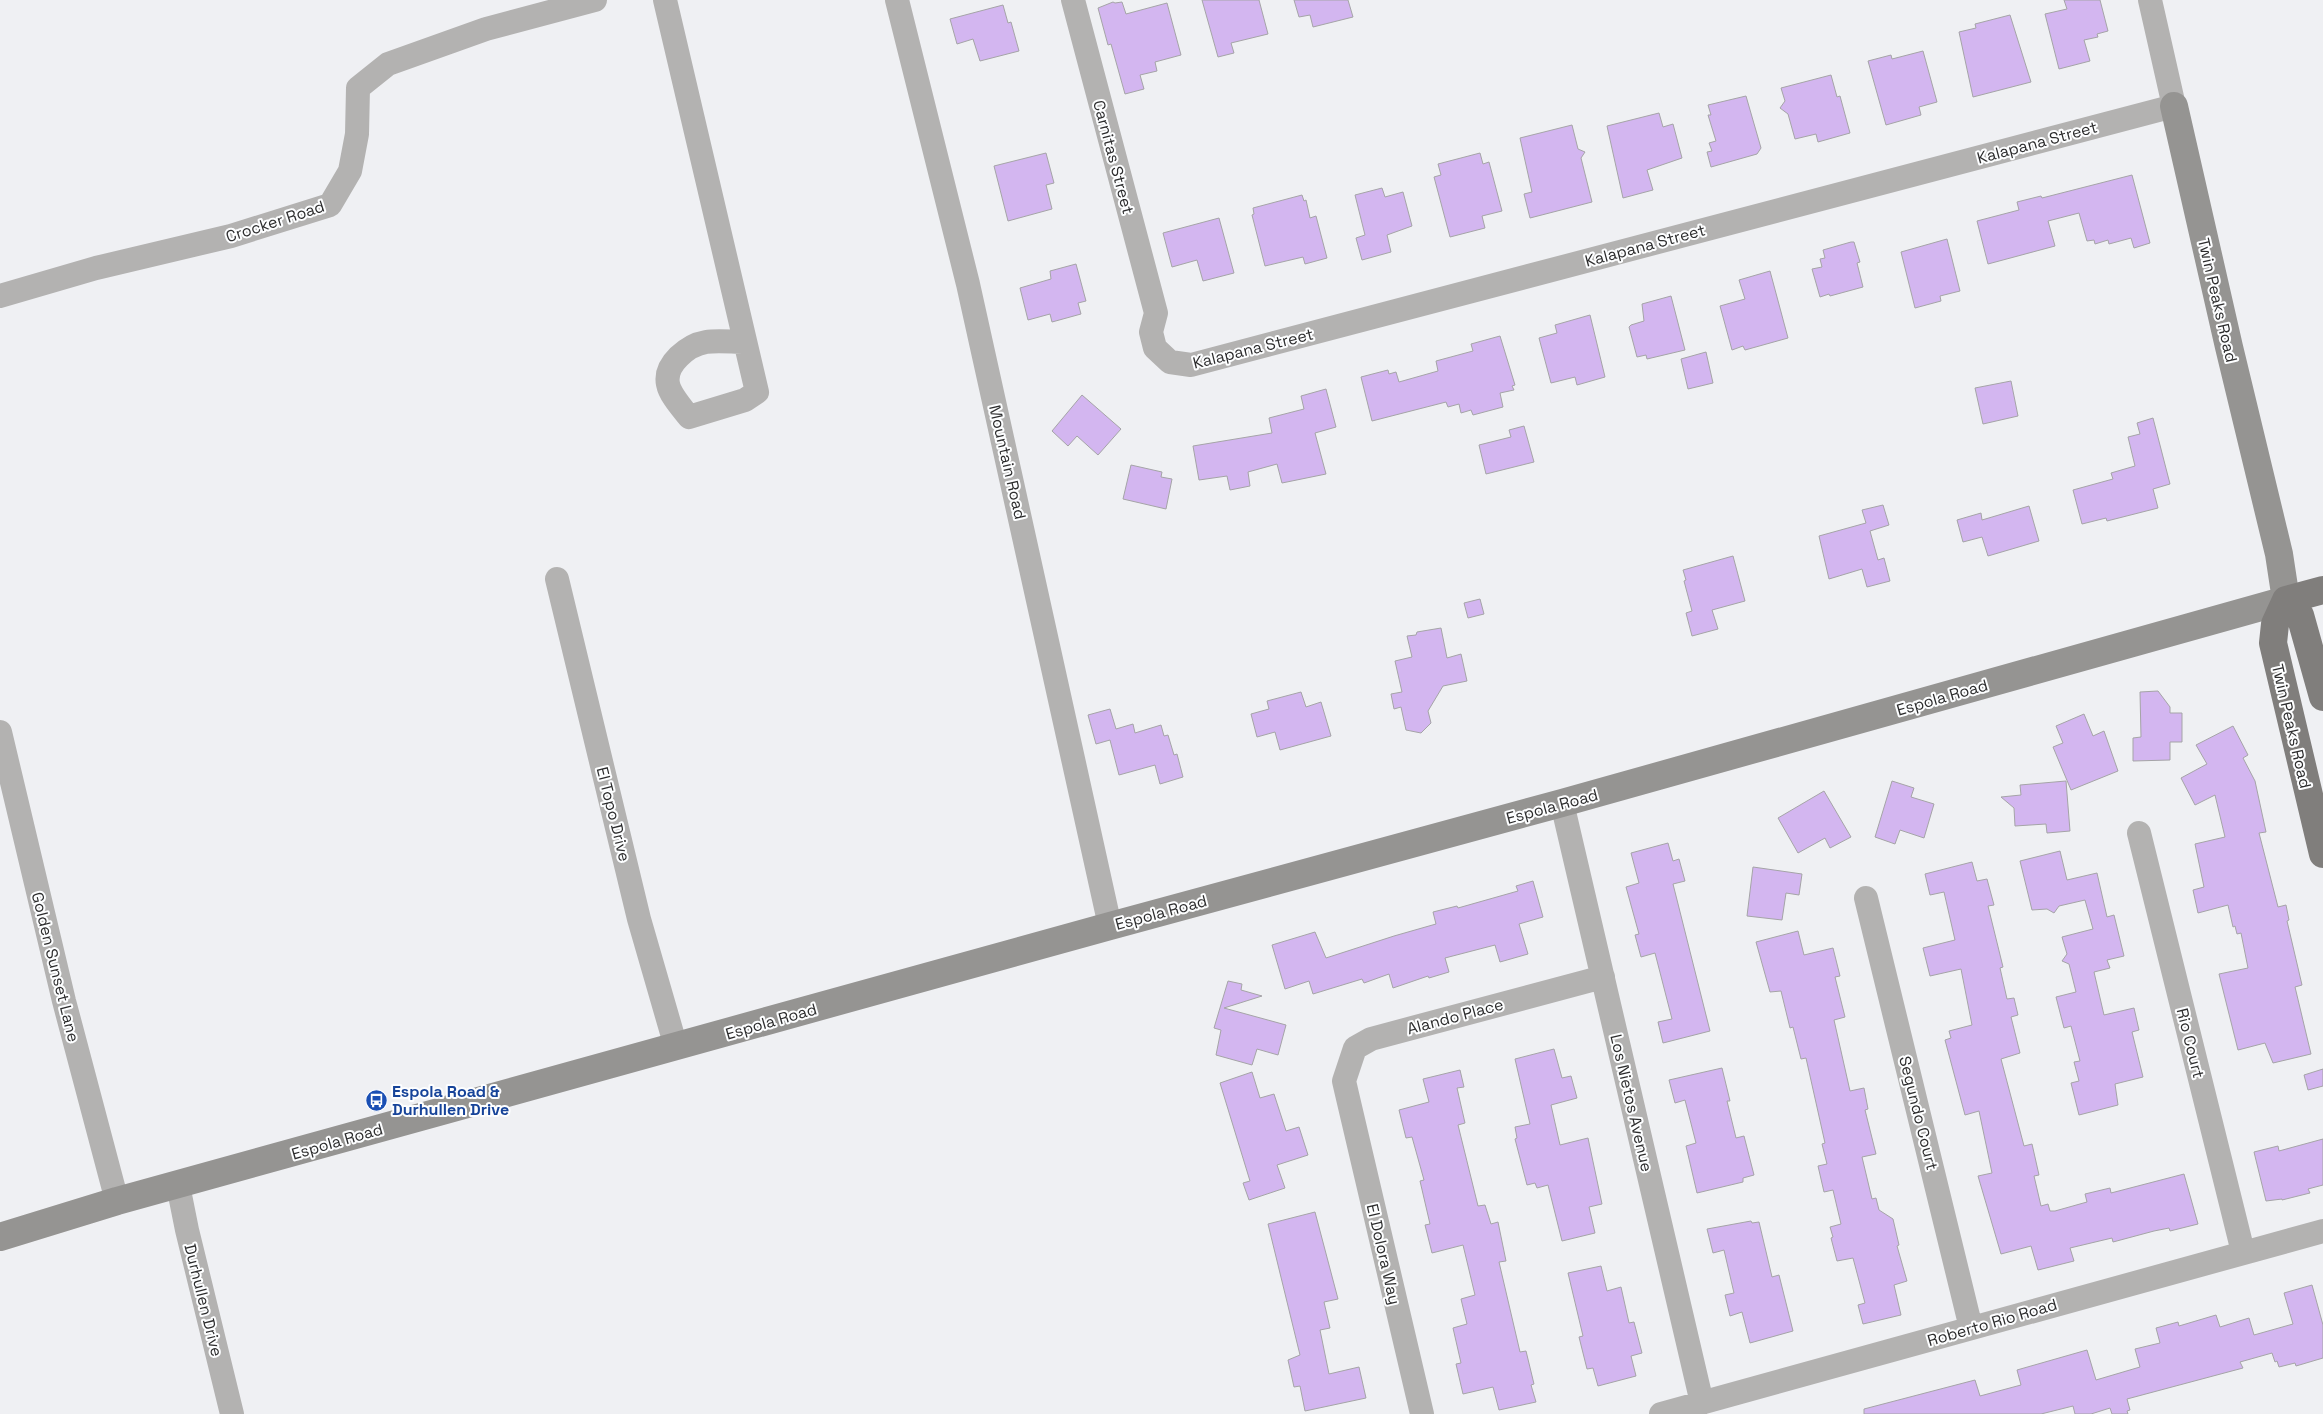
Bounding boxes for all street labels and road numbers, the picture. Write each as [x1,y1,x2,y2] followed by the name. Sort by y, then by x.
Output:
[1088,98,1139,216] street label: Carnitas Street
[1975,116,2100,169] street label: Kalapana Street
[223,196,327,247] street label: Crocker Road
[1583,219,1708,272] street label: Kalapana Street
[2193,236,2242,364] street label: Twin Peaks Road
[1191,323,1316,374] street label: Kalapana Street
[984,403,1031,521] street label: Mountain Road
[2267,662,2316,790] street label: Twin Peaks Road
[1894,674,1990,721] street label: Espola Road
[592,765,635,864] street label: El Topo Drive
[1504,784,1600,829] street label: Espola Road
[27,890,84,1044] street label: Golden Sunset Lane
[1113,890,1209,935] street label: Espola Road
[1405,994,1506,1039] street label: Alando Place
[723,998,819,1045] street label: Espola Road
[2172,1006,2209,1080] street label: Rio Court
[1605,1032,1658,1174] street label: Los Nietos Avenue
[1894,1054,1943,1172] street label: Segundo Court
[289,1118,385,1165] street label: Espola Road
[1362,1202,1405,1307] street label: El Dolora Way
[179,1242,228,1359] street label: Durhullen Drive
[1925,1294,2060,1351] street label: Roberto Rio Road

